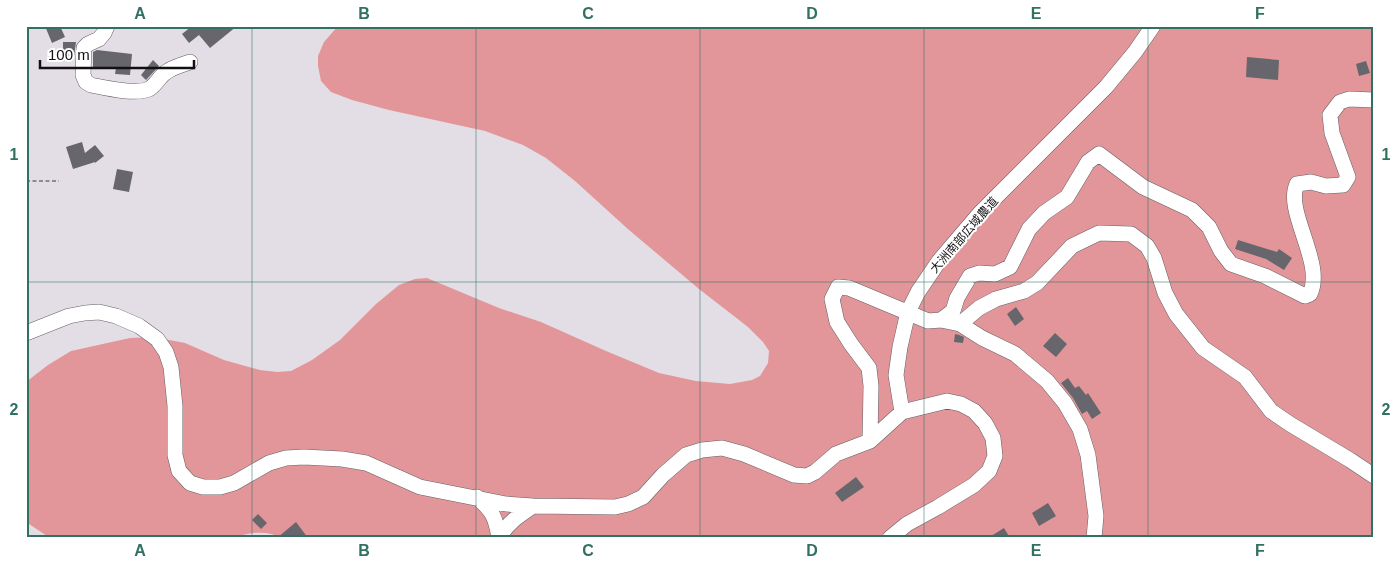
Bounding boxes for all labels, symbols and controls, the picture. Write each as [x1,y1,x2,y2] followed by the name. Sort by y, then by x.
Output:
[134,5,146,22] text: A
[358,5,370,22] text: B
[582,5,594,22] text: C
[806,5,818,22] text: D
[1031,5,1042,22] text: E
[1255,5,1265,22] text: F
[40,38,194,70] scale bar
[48,46,90,63] text: 100 m
[10,146,19,163] text: 1
[1382,146,1391,163] text: 1
[927,194,1001,276] street label: 大洲南部広域農道
[10,401,19,418] text: 2
[1382,401,1391,418] text: 2
[134,542,146,559] text: A
[358,542,370,559] text: B
[582,542,594,559] text: C
[806,542,818,559] text: D
[1031,542,1042,559] text: E
[1255,542,1265,559] text: F

